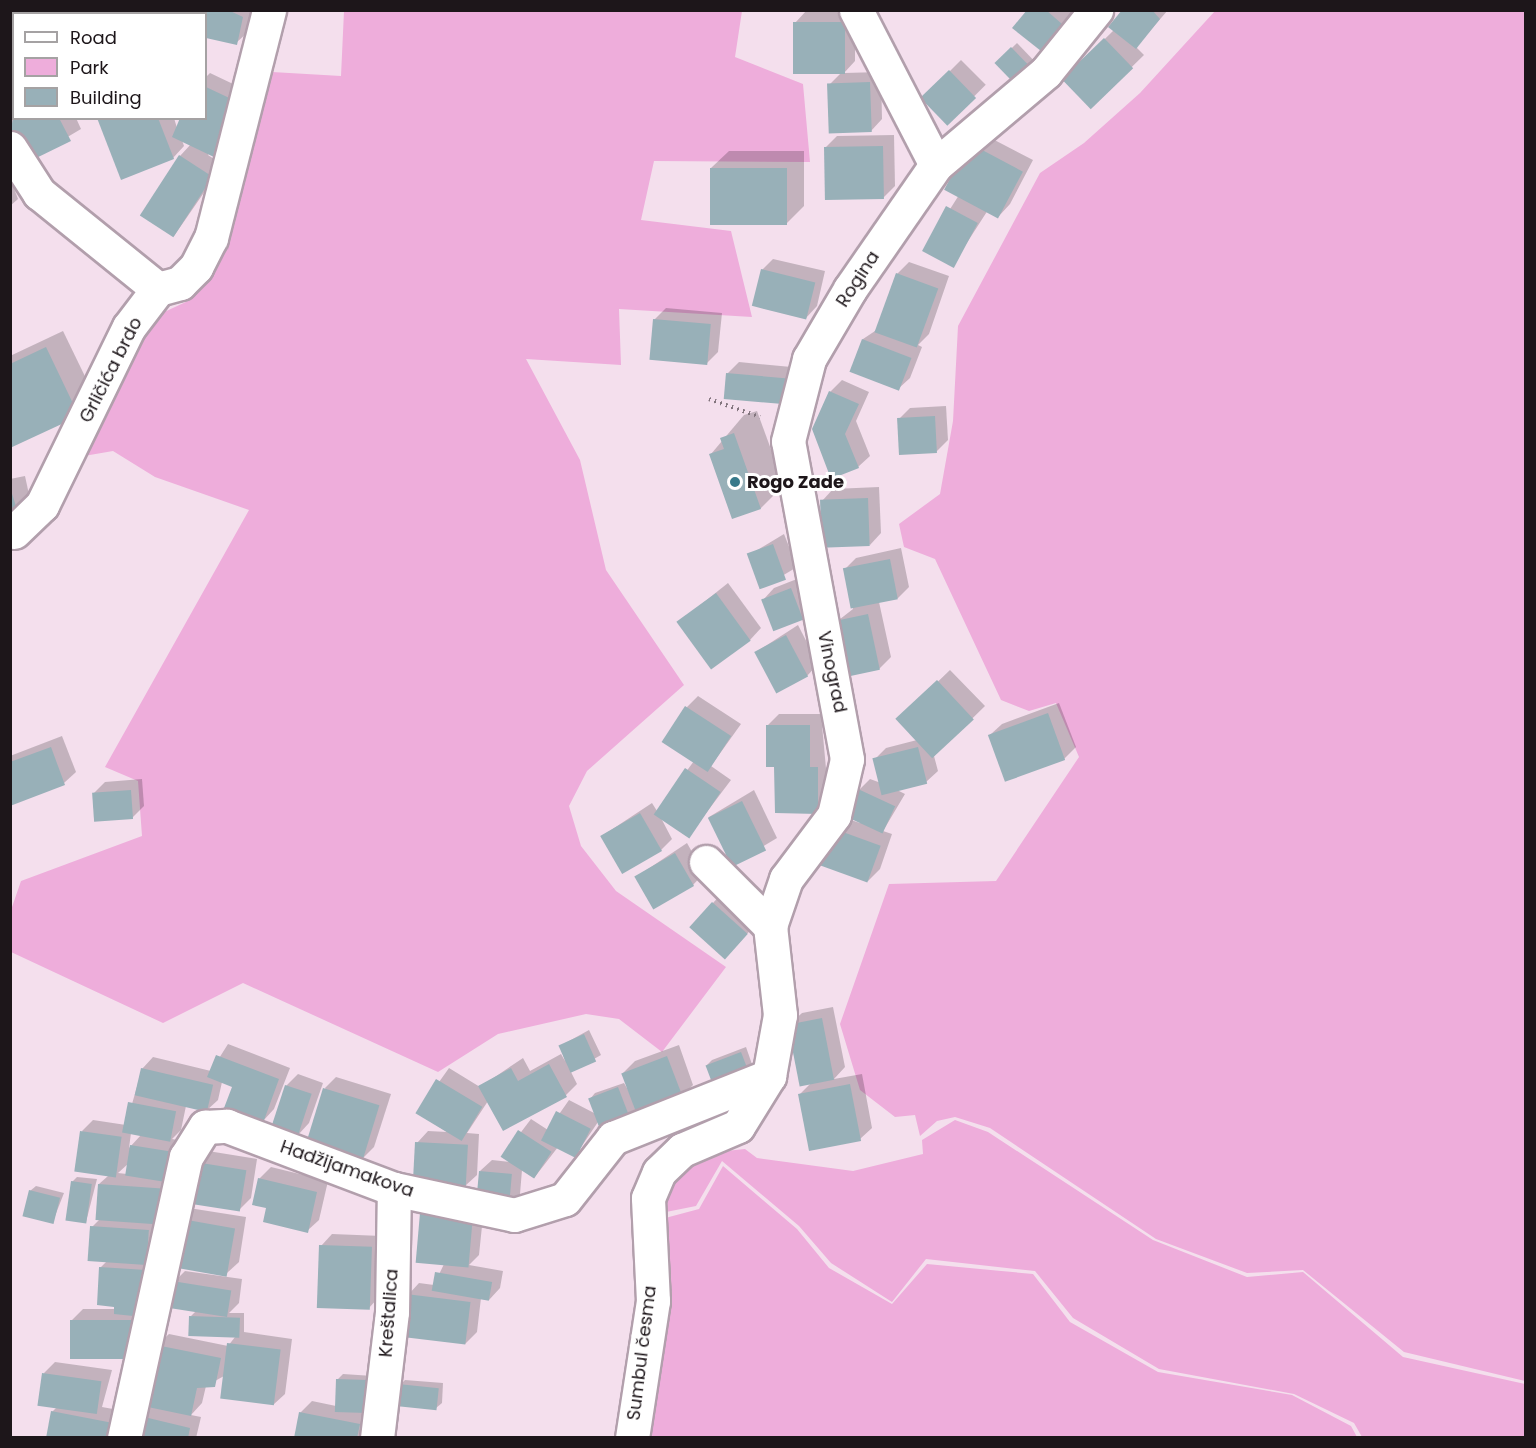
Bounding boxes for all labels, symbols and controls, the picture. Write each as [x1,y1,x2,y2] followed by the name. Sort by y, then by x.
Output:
[12,12,207,120] legend
[70,25,117,50] text: Road
[70,55,109,80] text: Park
[70,85,142,110] text: Building
[832,247,884,311] street label: Rogina
[75,314,147,426] street label: Grličića brdo
[747,471,844,493] place label: Rogo Zade
[728,475,742,489] marker: Rogo Zade
[813,629,851,715] street label: Vinograd
[277,1136,417,1202] street label: Hadžijamakova
[375,1268,403,1358] street label: Kreštalica
[623,1284,661,1422] street label: Sumbul česma

